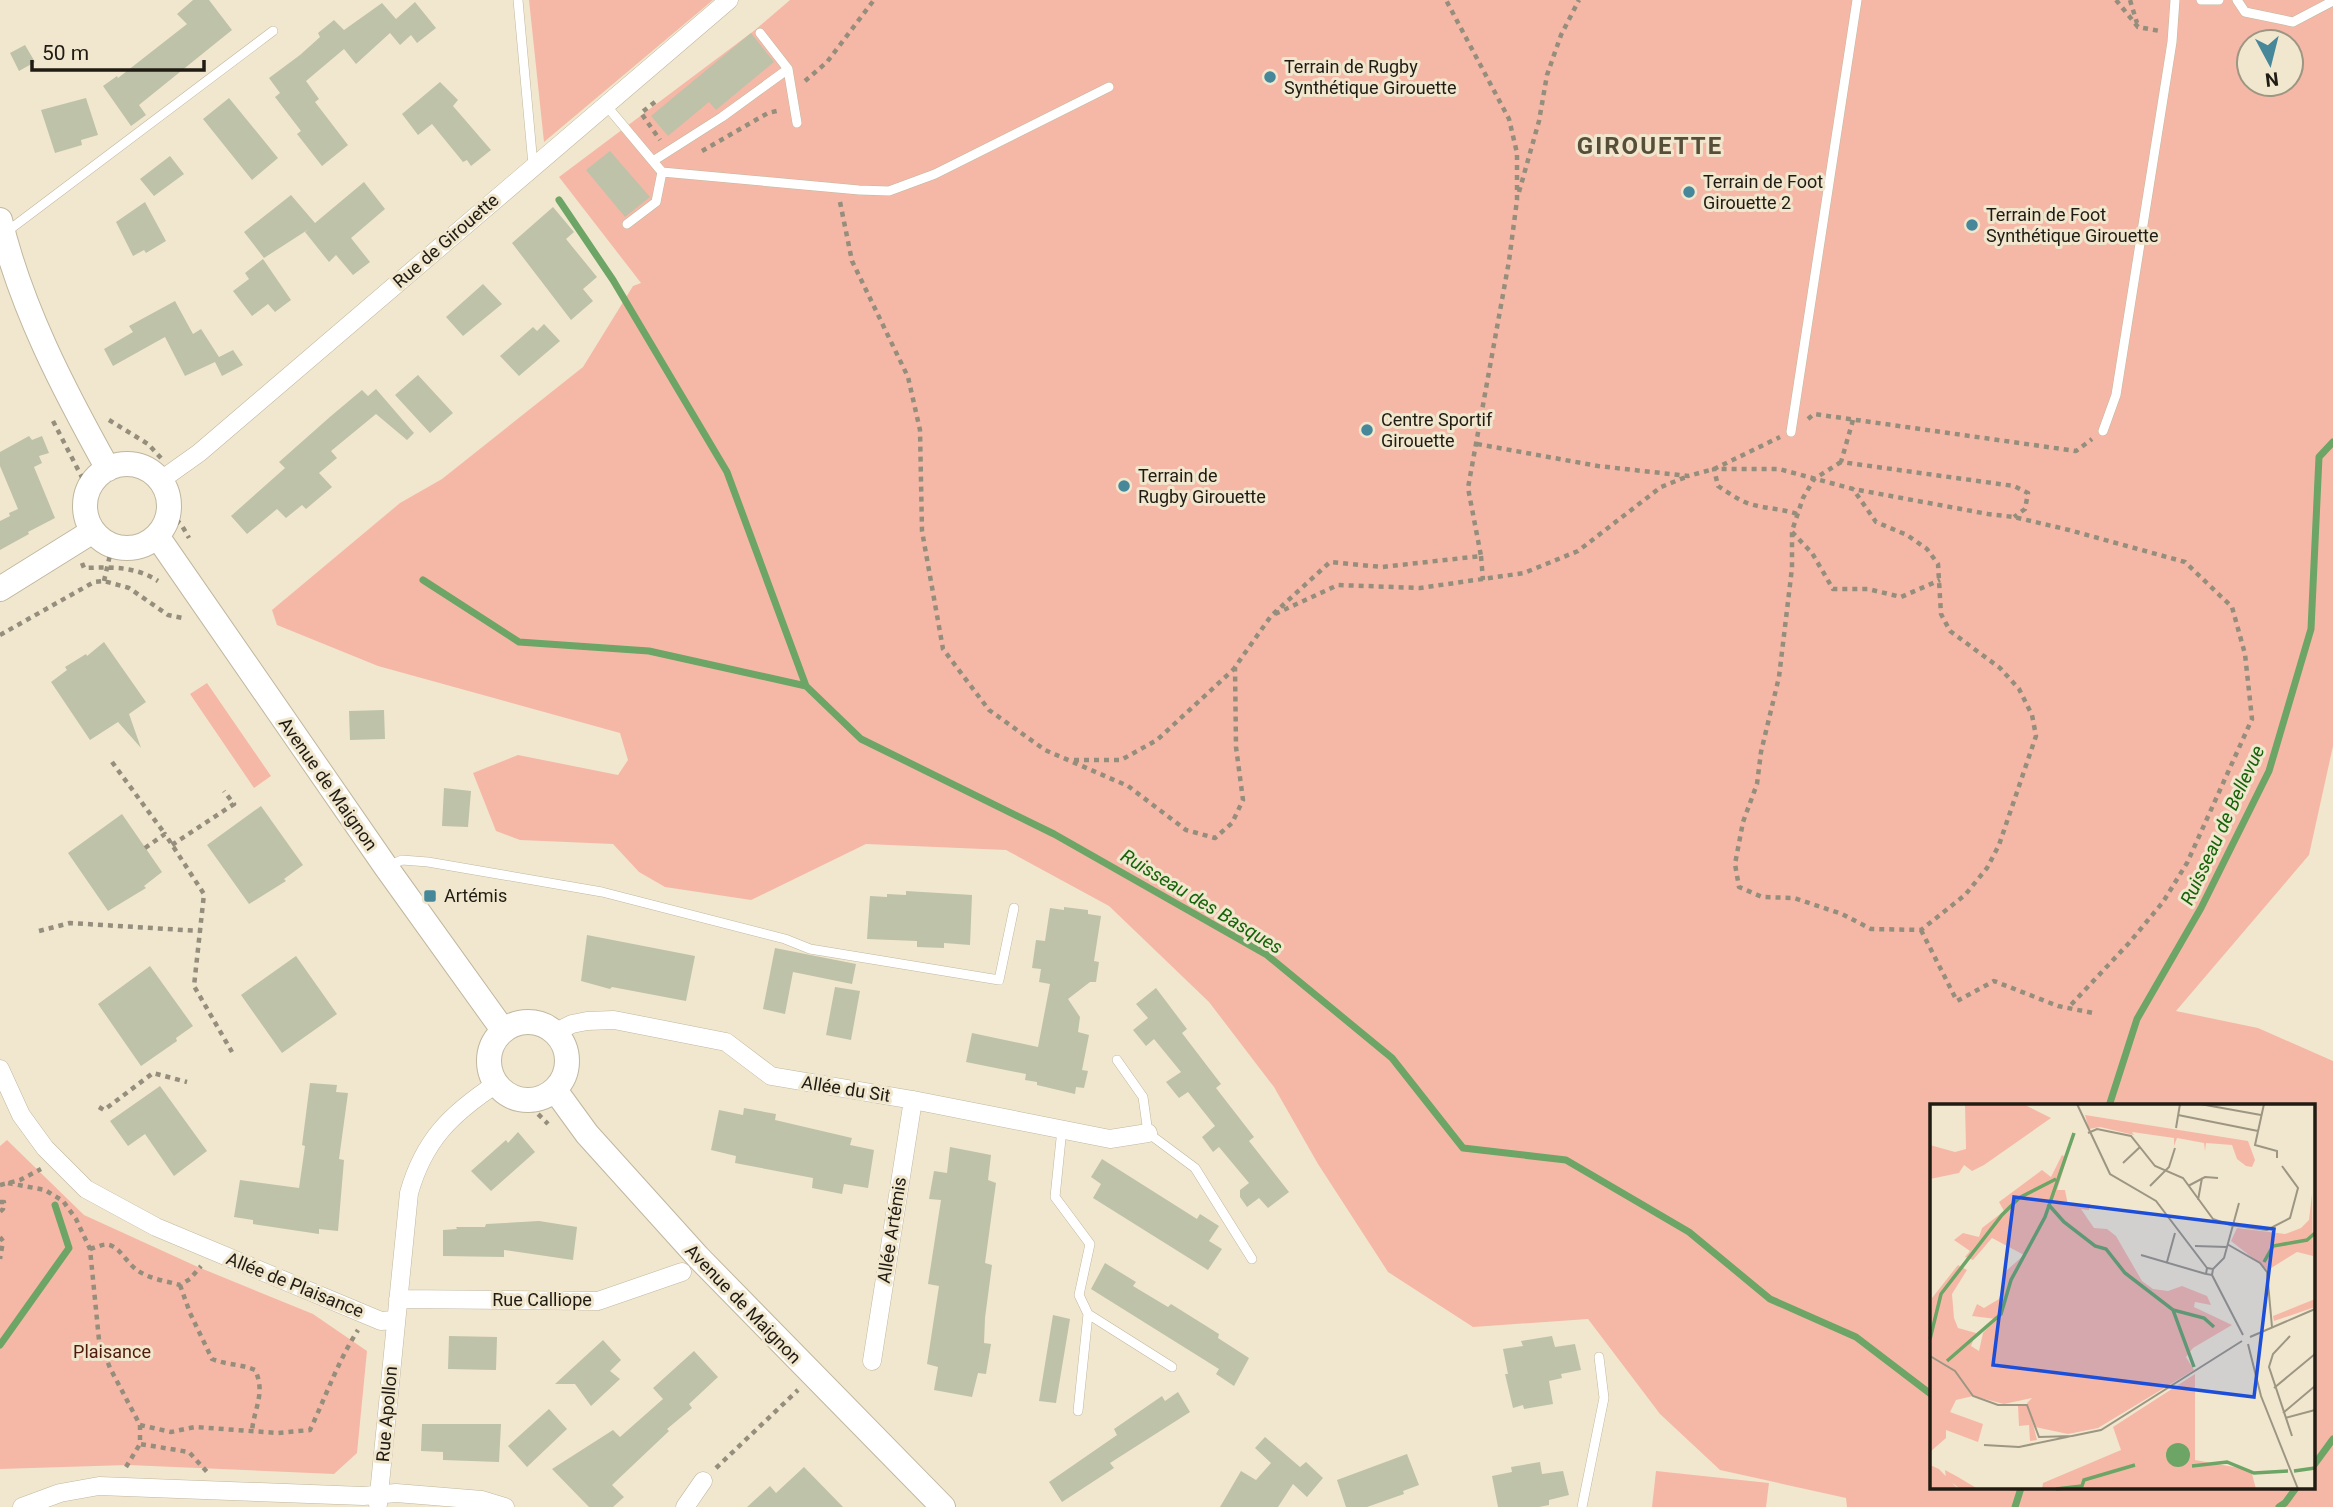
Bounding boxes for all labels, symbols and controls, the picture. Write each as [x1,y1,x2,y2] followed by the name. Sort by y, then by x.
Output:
[32,28,203,72] scale bar
[2235,28,2305,98] north arrow
[42,41,89,65] text: 50 m
[1284,56,1457,98] place label: Terrain de Rugby Synthétique Girouette
[2264,67,2280,92] text: N
[1262,69,1278,85] marker: Terrain de Rugby Synthétique Girouette
[1577,132,1723,160] district label: GIROUETTE
[1703,171,1823,213] place label: Terrain de Foot Girouette 2
[1681,184,1697,200] marker: Terrain de Foot Girouette 2
[389,189,503,292] street label: Rue de Girouette
[1986,204,2159,246] place label: Terrain de Foot Synthétique Girouette
[1964,217,1980,233] marker: Terrain de Foot Synthétique Girouette
[1381,409,1493,451] place label: Centre Sportif Girouette
[1359,422,1375,438] marker: Centre Sportif Girouette
[1138,465,1266,507] place label: Terrain de Rugby Girouette
[1116,478,1132,494] marker: Terrain de Rugby Girouette
[275,713,382,854] street label: Avenue de Maignon
[2175,742,2270,909] water label: Ruisseau de Bellevue
[1117,844,1287,959] water label: Ruisseau des Basques
[444,885,507,906] place label: Artémis
[422,888,438,904] marker: Artémis
[800,1071,892,1106] street label: Allée du Sit
[1930,1104,2316,1490] inset map
[873,1175,910,1285] street label: Allée Artémis
[681,1240,806,1368] street label: Avenue de Maignon
[224,1247,367,1322] street label: Allée de Plaisance
[492,1289,592,1310] street label: Rue Calliope
[73,1341,151,1362] park label: Plaisance
[372,1365,401,1463] street label: Rue Apollon

